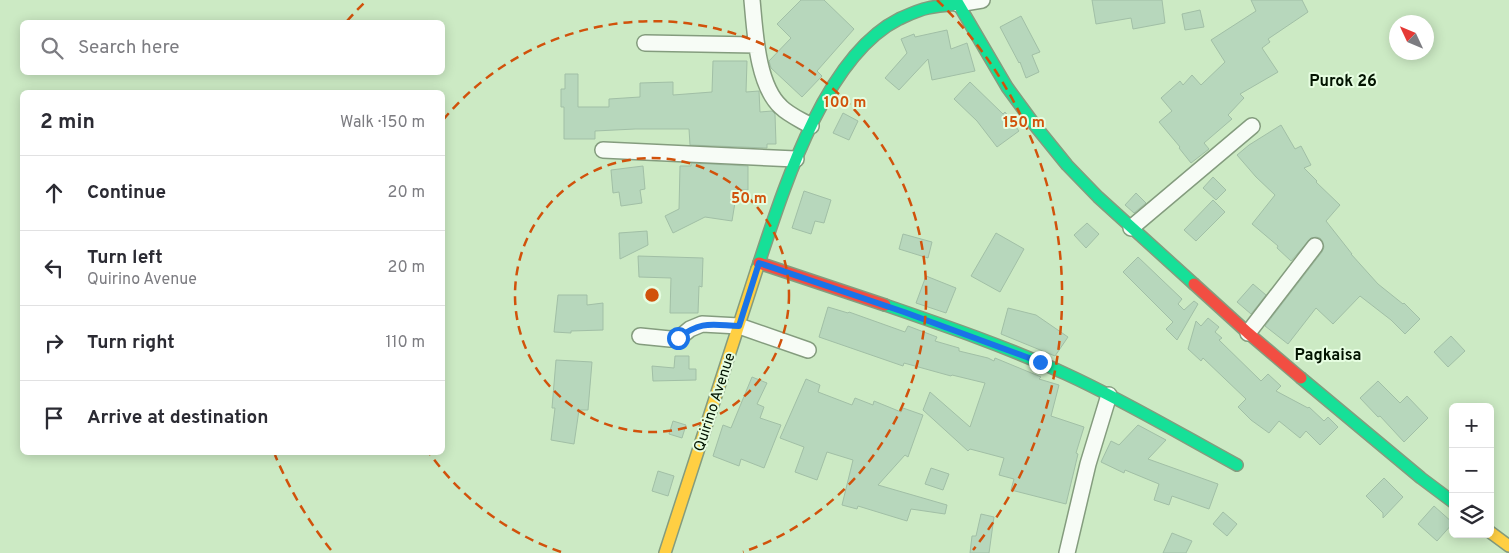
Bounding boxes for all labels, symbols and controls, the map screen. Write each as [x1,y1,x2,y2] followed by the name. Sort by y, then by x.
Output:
[1389,15,1434,60] north arrow
[20,20,445,75] search box
[38,34,66,62] icon: search
[78,36,180,60] text: Search here
[1309,72,1377,92] district label: Purok 26
[824,94,866,113] text: 100 m
[40,109,95,136] text: 2 min
[340,113,425,133] text: Walk · 150 m
[1003,114,1045,133] text: 150 m
[40,179,68,207] icon: ahead
[87,181,166,205] text: Continue
[388,183,425,203] text: 20 m
[731,190,767,209] text: 50 m
[87,246,163,270] text: Turn left
[40,254,68,282] icon: left
[388,258,425,278] text: 20 m
[87,270,197,290] text: Quirino Avenue
[643,286,661,304] centre of rings
[667,327,690,350] route start
[40,329,68,357] icon: right
[87,331,175,355] text: Turn right
[385,333,425,353] text: 110 m
[1295,346,1361,366] district label: Pagkaisa
[690,351,740,454] street label: Quirino Avenue
[1029,351,1052,374] route end
[1449,403,1494,538] map controls
[1449,403,1494,448] button: +
[40,404,68,432] icon: arrive
[87,406,268,430] text: Arrive at destination
[1449,448,1494,493] button: −
[1449,493,1494,538] button: layers

